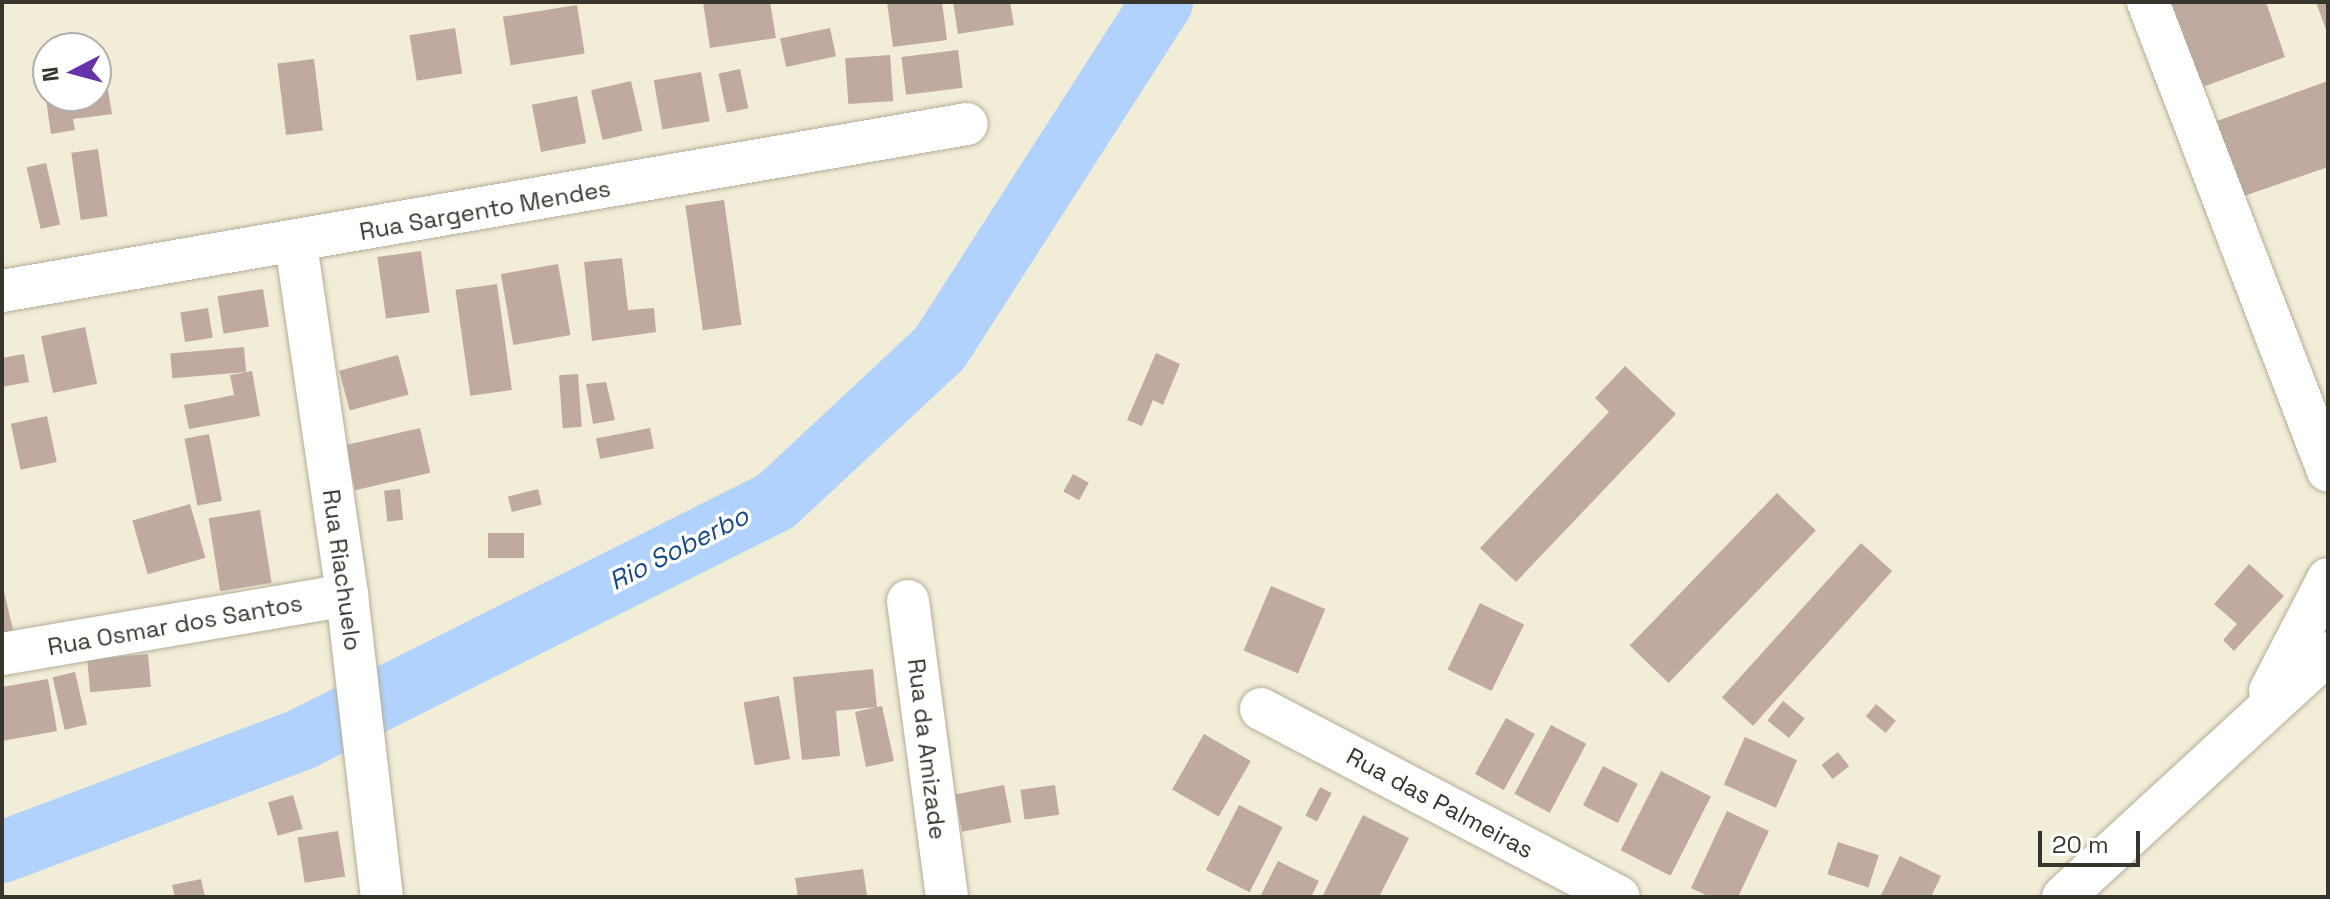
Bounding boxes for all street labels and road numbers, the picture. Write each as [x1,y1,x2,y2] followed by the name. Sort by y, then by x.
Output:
[357,174,613,246] street label: Rua Sargento Mendes
[316,487,368,653] street label: Rua Riachuelo
[45,588,305,662] street label: Rua Osmar dos Santos
[902,657,952,841] street label: Rua da Amizade
[1342,742,1538,864] street label: Rua das Palmeiras

